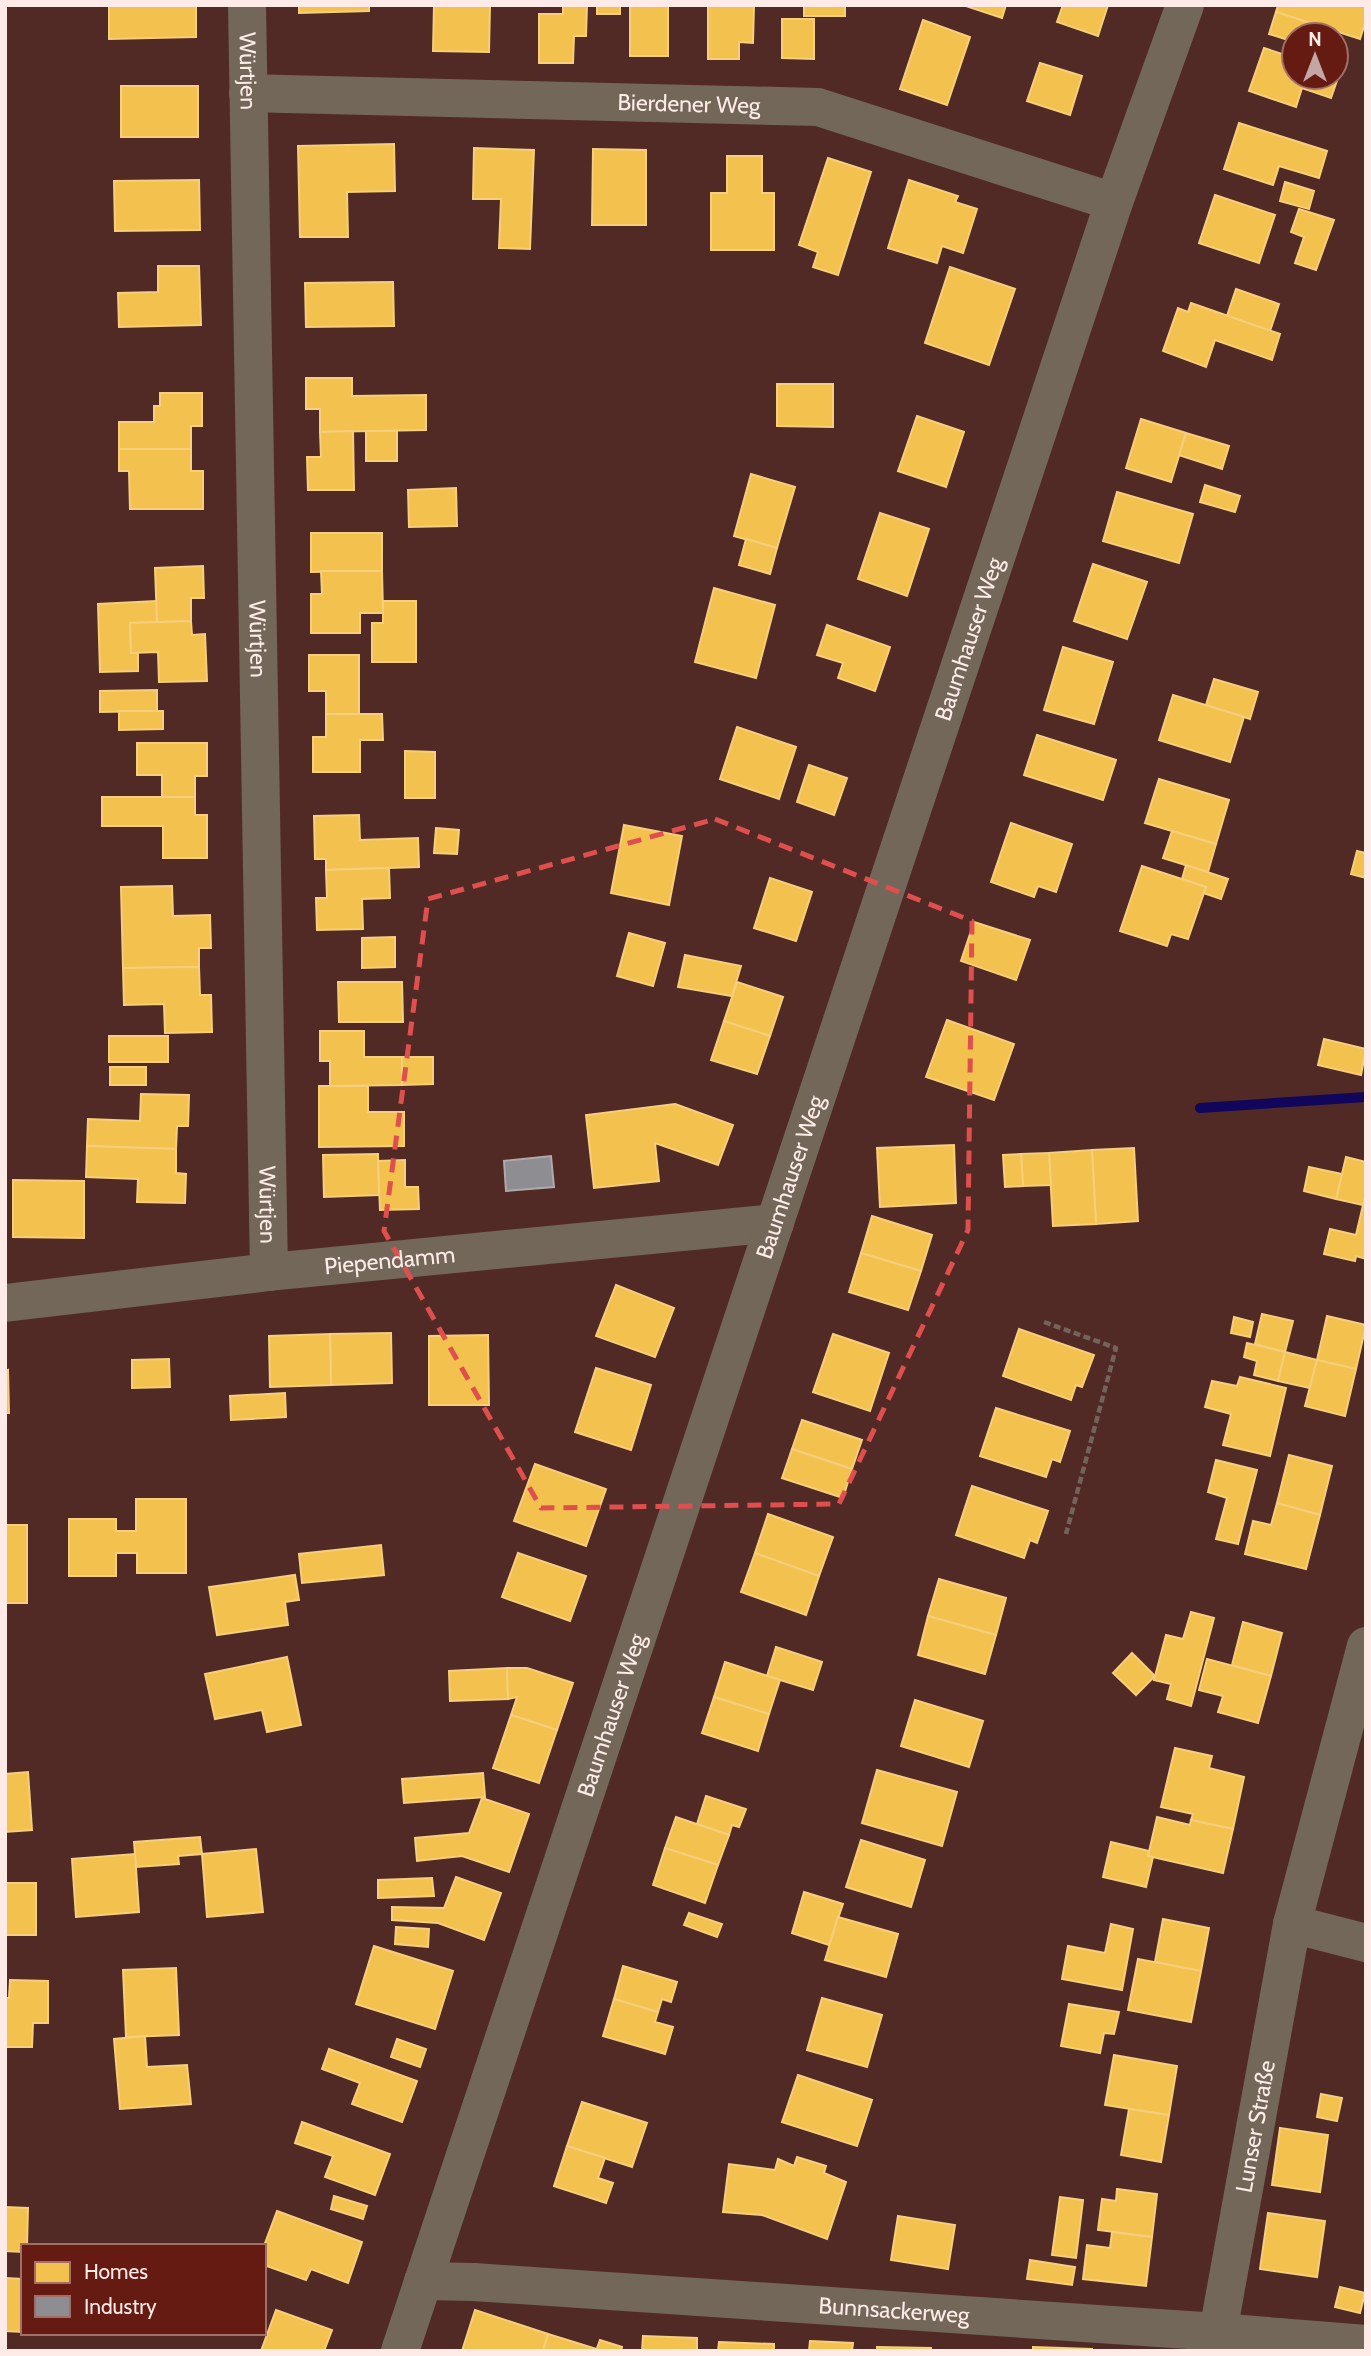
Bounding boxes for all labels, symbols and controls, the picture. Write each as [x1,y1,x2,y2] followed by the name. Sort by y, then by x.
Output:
[1280,21,1350,91] north arrow
[1308,28,1322,51] text: N
[233,32,263,110] street label: Würtjen
[617,88,761,120] street label: Bierdener Weg
[929,553,1009,724] street label: Baumhauser Weg
[243,600,273,678] street label: Würtjen
[750,1091,830,1262] street label: Baumhauser Weg
[253,1166,283,1244] street label: Würtjen
[323,1240,456,1281] street label: Piependamm
[571,1629,652,1800] street label: Baumhauser Weg
[1230,2058,1281,2195] street label: Lunser Straße
[21,2244,266,2335] legend
[84,2259,148,2284] text: Homes
[818,2291,971,2329] street label: Bunnsackerweg
[84,2294,157,2319] text: Industry

